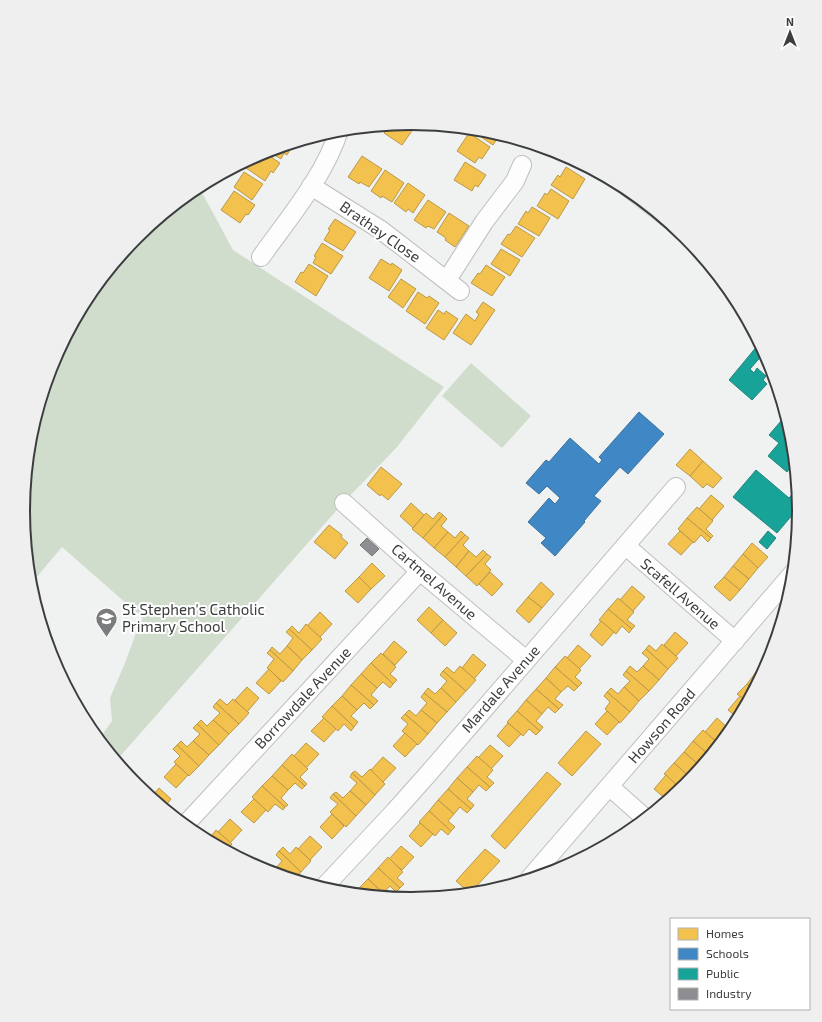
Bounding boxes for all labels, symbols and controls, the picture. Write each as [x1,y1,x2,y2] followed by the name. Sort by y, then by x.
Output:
[770,12,810,52] north arrow
[786,15,794,28] text: N
[337,197,424,266] street label: Brathay Close
[388,539,481,623] street label: Cartmel Avenue
[637,554,724,633] street label: Scafell Avenue
[122,600,265,635] place label: St Stephen's Catholic Primary School
[94,606,120,639] school or university icon: St Stephen's Catholic Primary School
[457,641,543,736] street label: Mardale Avenue
[250,643,354,752] street label: Borrowdale Avenue
[624,684,699,767] street label: Howson Road
[670,918,810,1010] legend
[706,926,744,940] text: Homes
[706,946,749,960] text: Schools
[706,966,739,980] text: Public
[706,986,752,1000] text: Industry

